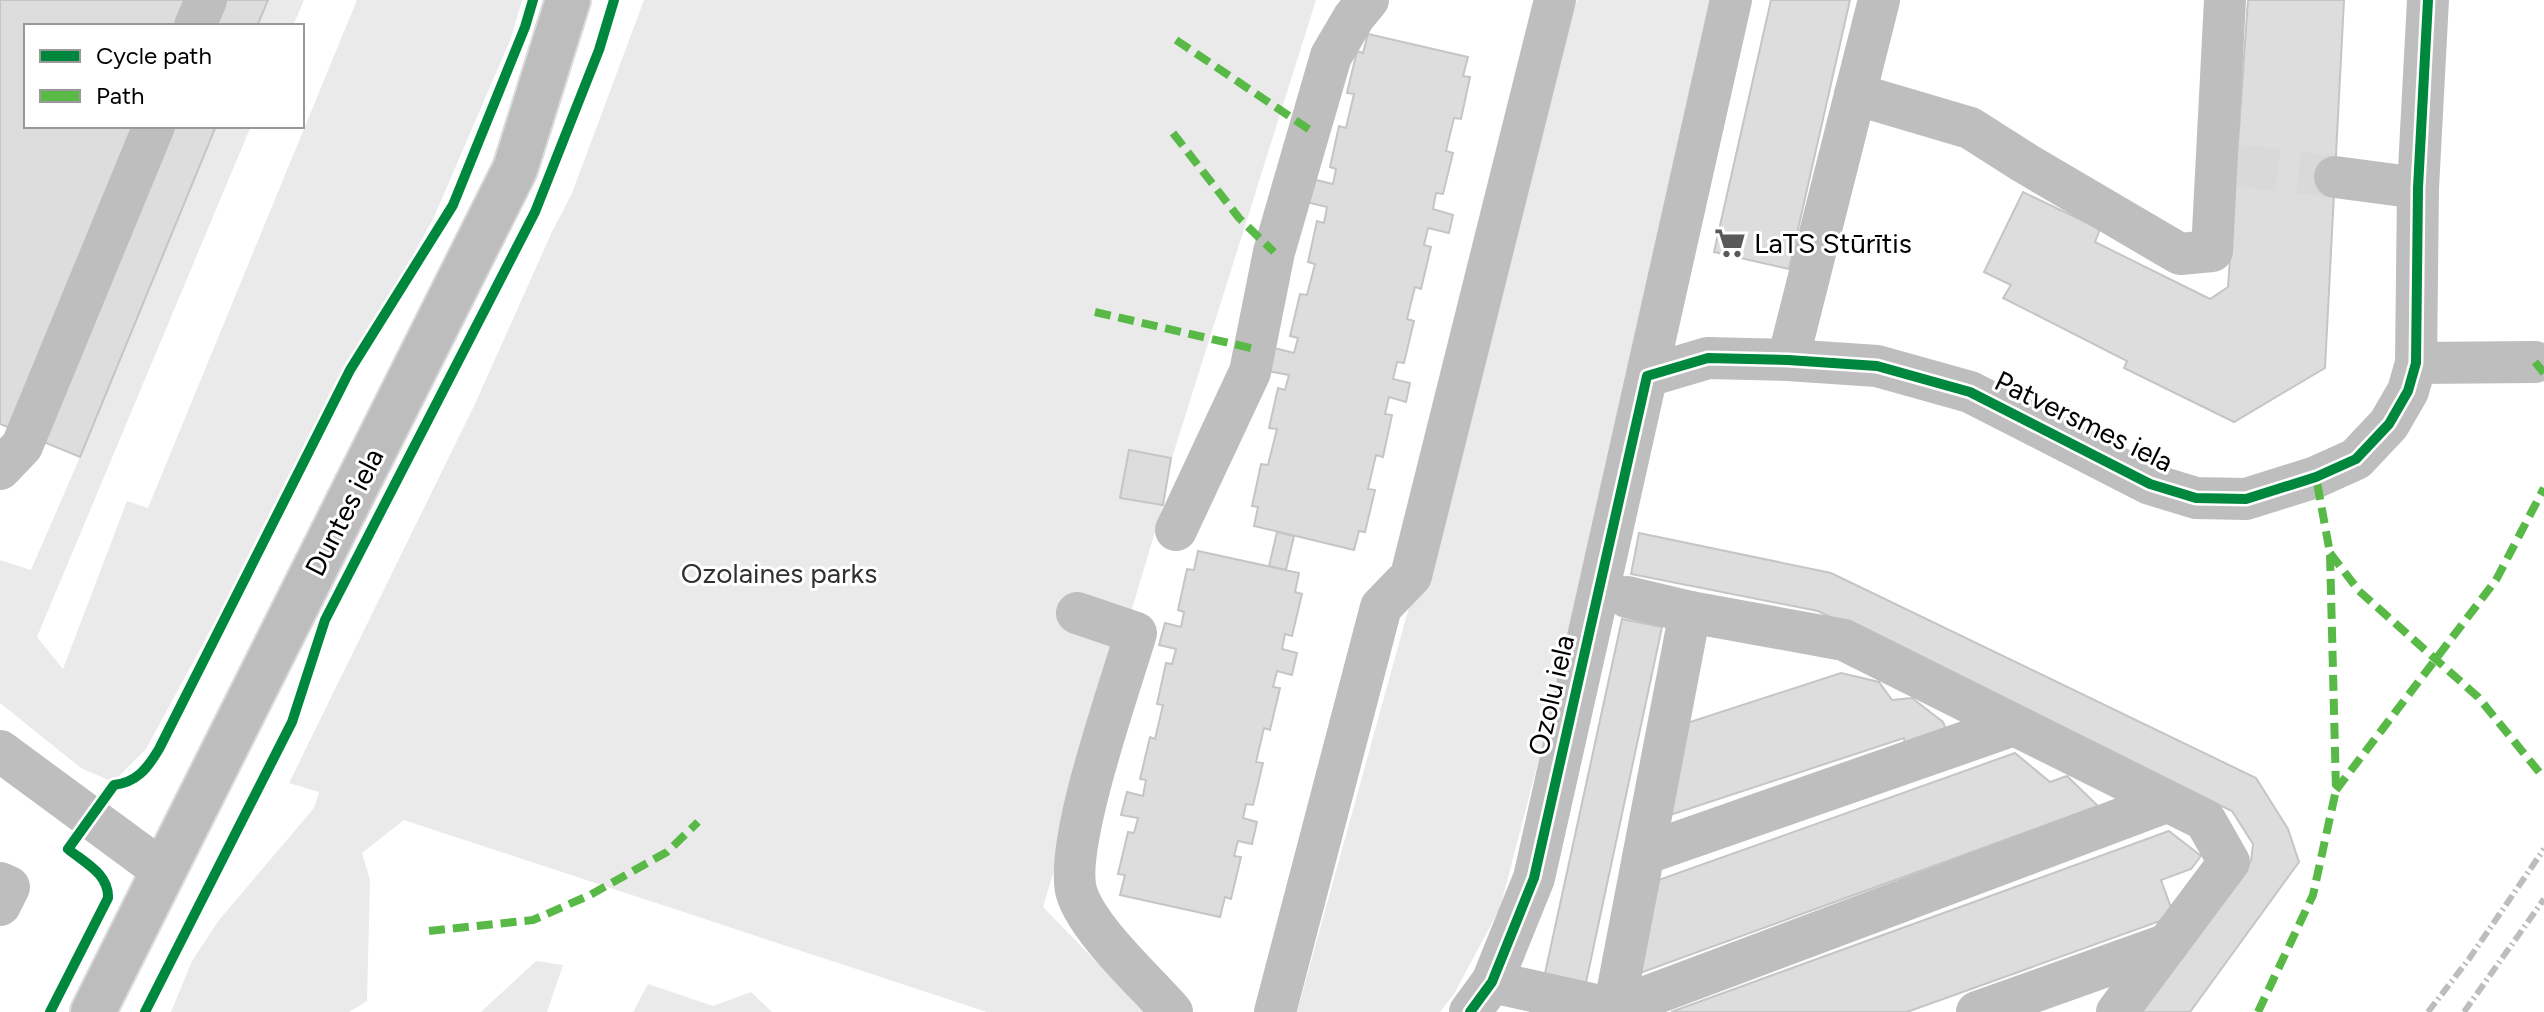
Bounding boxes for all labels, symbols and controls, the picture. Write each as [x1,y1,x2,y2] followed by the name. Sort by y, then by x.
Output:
[24,24,304,128] legend
[96,41,212,70] text: Cycle path
[96,81,144,110] text: Path
[1713,226,1747,260] supermarket icon: LaTS Stūrītis
[1754,226,1912,260] place label: LaTS Stūrītis
[1989,363,2179,479] street label: Patversmes iela
[297,443,391,581] street label: Duntes iela
[681,556,877,590] park label: Ozolaines parks
[1521,631,1581,759] street label: Ozolu iela

